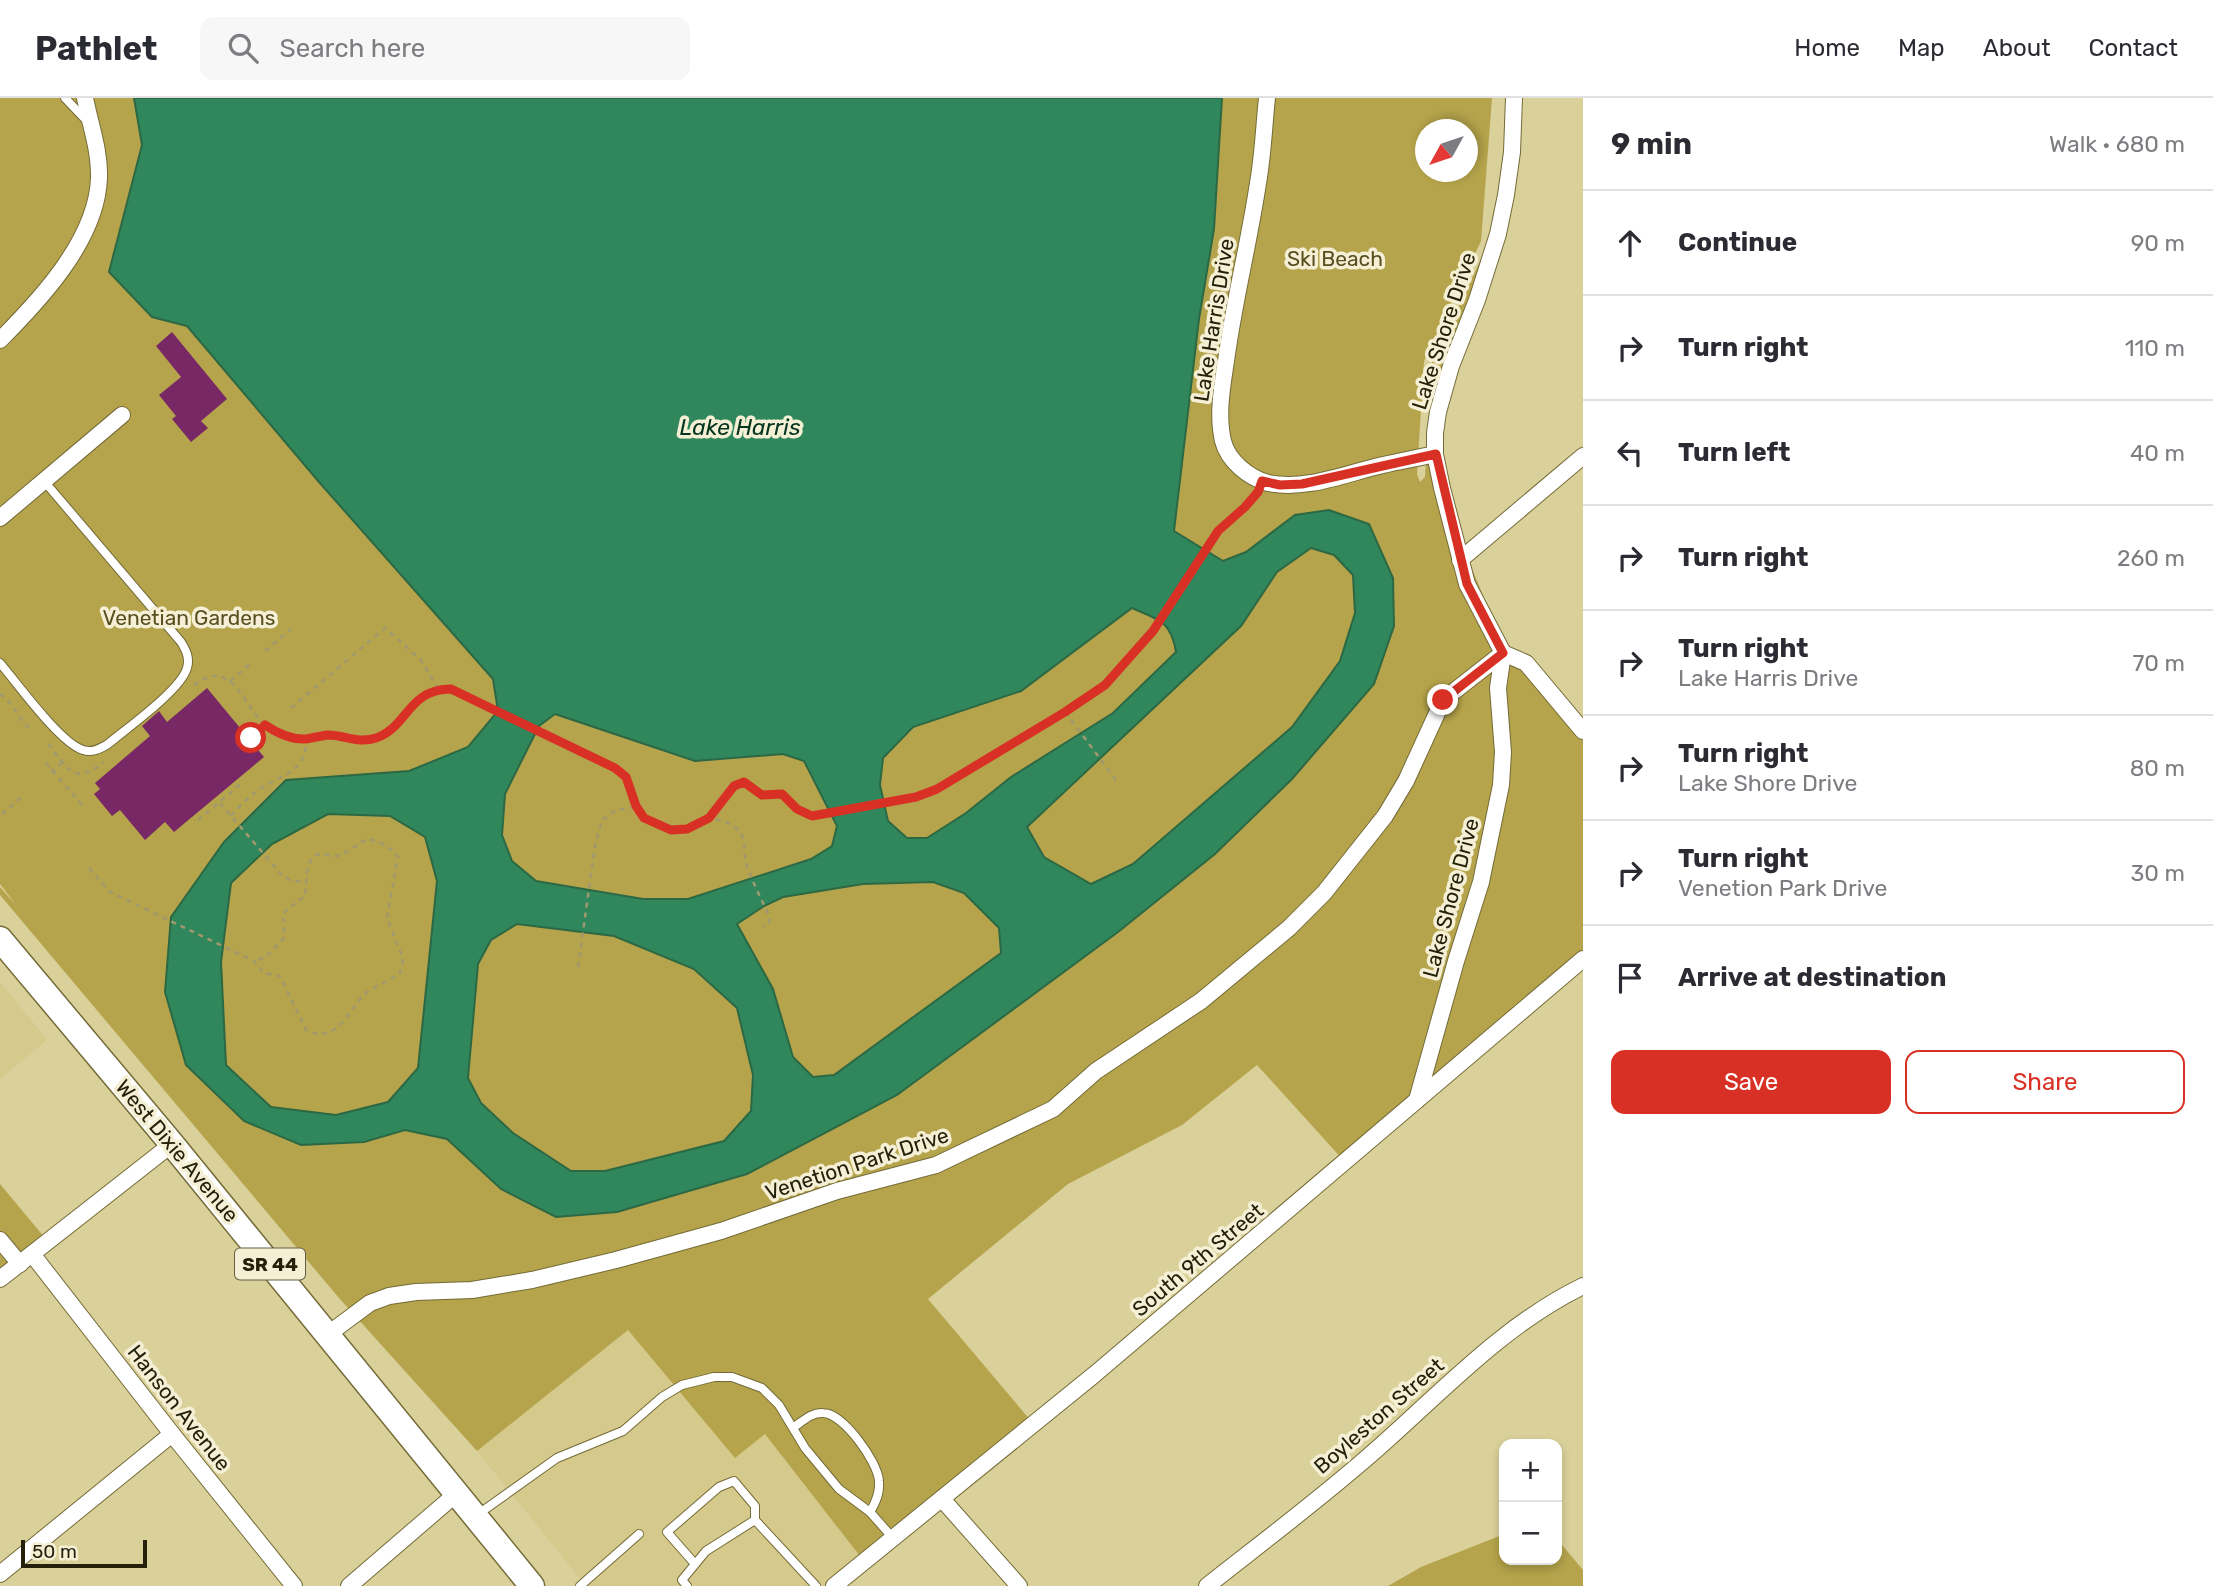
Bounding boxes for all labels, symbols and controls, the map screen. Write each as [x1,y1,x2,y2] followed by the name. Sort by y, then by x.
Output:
[200,17,690,80] search box
[35,29,158,68] text: Pathlet
[224,29,262,67] icon: search
[280,33,425,64] text: Search here
[1794,34,1860,62] text: Home
[1898,34,1945,62] text: Map
[1983,34,2051,62] text: About
[2089,34,2178,62] text: Contact
[1415,119,1478,182] north arrow
[1611,126,1692,162] text: 9 min
[2049,130,2185,158] text: Walk · 680 m
[1611,224,1649,262] icon: ahead
[1678,227,1797,258] text: Continue
[2131,229,2185,257] text: 90 m
[1188,237,1239,403] street label: Lake Harris Drive
[1287,246,1383,271] park label: Ski Beach
[1406,249,1481,413] street label: Lake Shore Drive
[1611,329,1649,367] icon: right
[1678,332,1808,363] text: Turn right
[2125,334,2185,362] text: 110 m
[680,413,801,441] water label: Lake Harris
[1611,434,1649,472] icon: left
[1678,437,1790,468] text: Turn left
[2130,439,2185,467] text: 40 m
[1611,539,1649,577] icon: right
[1678,542,1808,573] text: Turn right
[2117,544,2185,572] text: 260 m
[103,605,275,630] park label: Venetian Gardens
[1678,633,1808,664] text: Turn right
[1611,644,1649,682] icon: right
[2133,649,2185,677] text: 70 m
[1678,664,1858,692] text: Lake Harris Drive
[1427,684,1458,715] route end
[235,722,266,753] route start
[1678,738,1808,769] text: Turn right
[1611,749,1649,787] icon: right
[2130,754,2185,782] text: 80 m
[1678,769,1857,797] text: Lake Shore Drive
[1417,816,1484,980] street label: Lake Shore Drive
[1678,843,1808,874] text: Turn right
[1611,854,1649,892] icon: right
[2130,859,2185,887] text: 30 m
[1678,874,1887,902] text: Venetion Park Drive
[1611,959,1649,997] icon: arrive
[1678,962,1946,993] text: Arrive at destination
[1611,1050,1891,1114] button: Save
[1905,1050,2185,1114] button: Share
[111,1074,244,1227] street label: West Dixie Avenue
[762,1122,952,1205] street label: Venetion Park Drive
[1127,1198,1268,1322] street label: South 9th Street
[235,1248,305,1280] road number: SR 44
[122,1340,236,1476] street label: Hanson Avenue
[1309,1353,1449,1479] street label: Boyleston Street
[1499,1439,1562,1565] map controls
[1499,1439,1562,1502] button: +
[1499,1502,1562,1565] button: −
[21,1537,147,1569] scale bar
[32,1540,77,1563] text: 50 m

